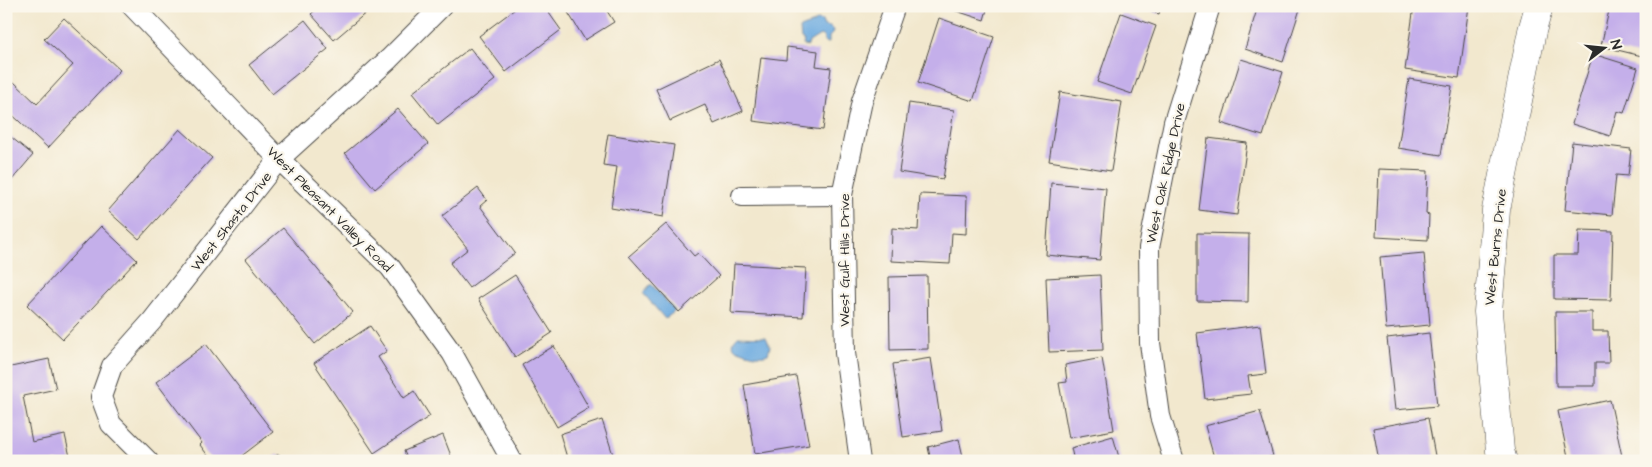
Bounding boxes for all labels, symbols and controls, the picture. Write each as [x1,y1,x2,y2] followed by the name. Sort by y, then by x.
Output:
[1580,22,1630,72] north arrow
[1605,38,1626,52] text: N
[1141,101,1191,245] street label: West Oak Ridge Drive
[262,142,397,277] street label: West Pleasant Valley Road
[187,167,277,276] street label: West Shasta Drive
[1480,187,1512,306] street label: West Burns Drive
[835,193,855,327] street label: West Gulf Hills Drive

